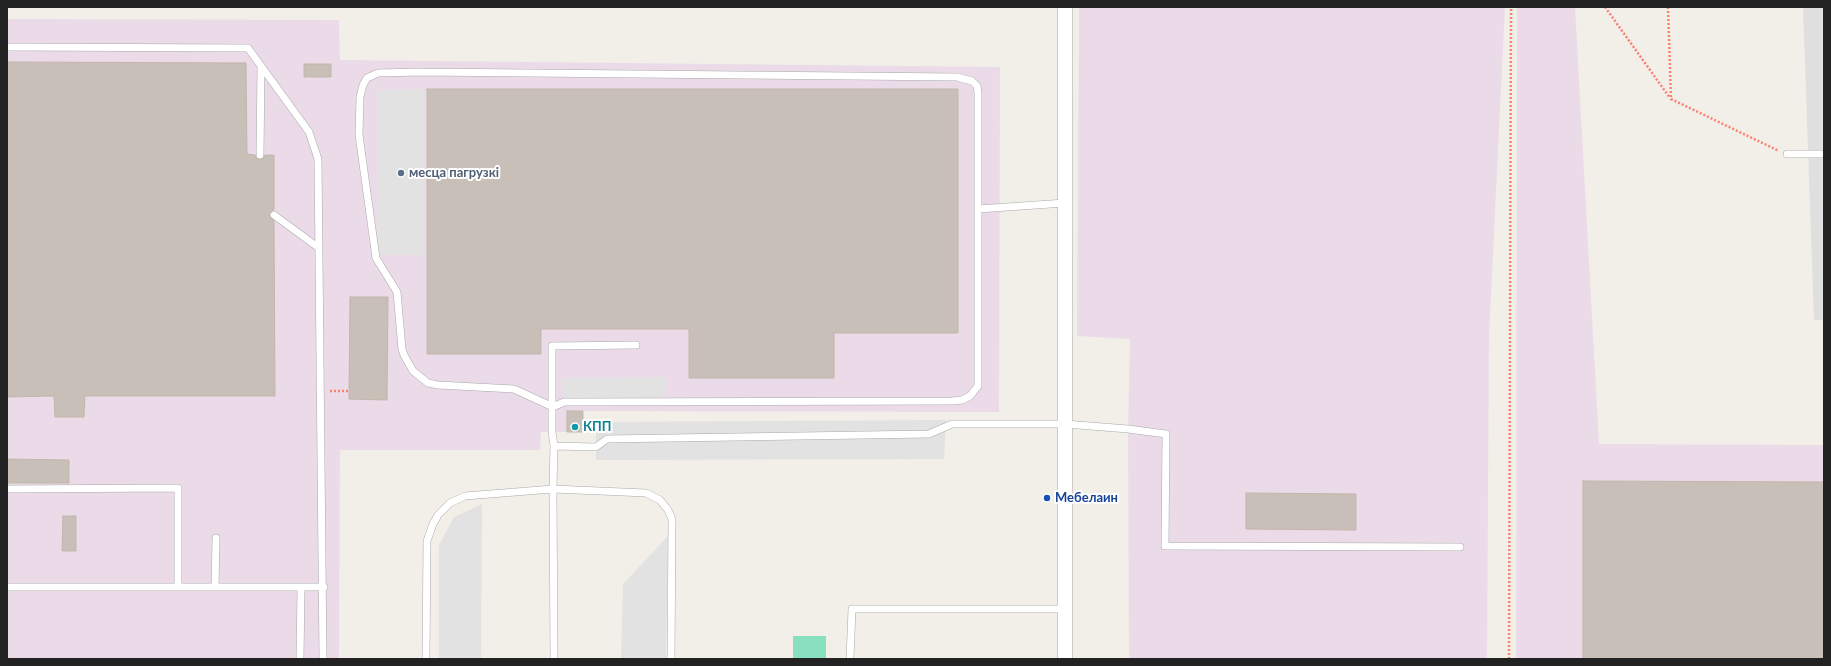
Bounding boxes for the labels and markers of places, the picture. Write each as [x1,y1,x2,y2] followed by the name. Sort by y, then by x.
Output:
[409,165,499,181] place label: месца пагрузкі
[396,168,406,178] marker: месца пагрузкі
[583,419,611,435] place label: КПП
[570,422,580,432] marker: КПП
[1055,490,1118,506] place label: Мебелаин
[1042,493,1052,503] marker: Мебелаин

